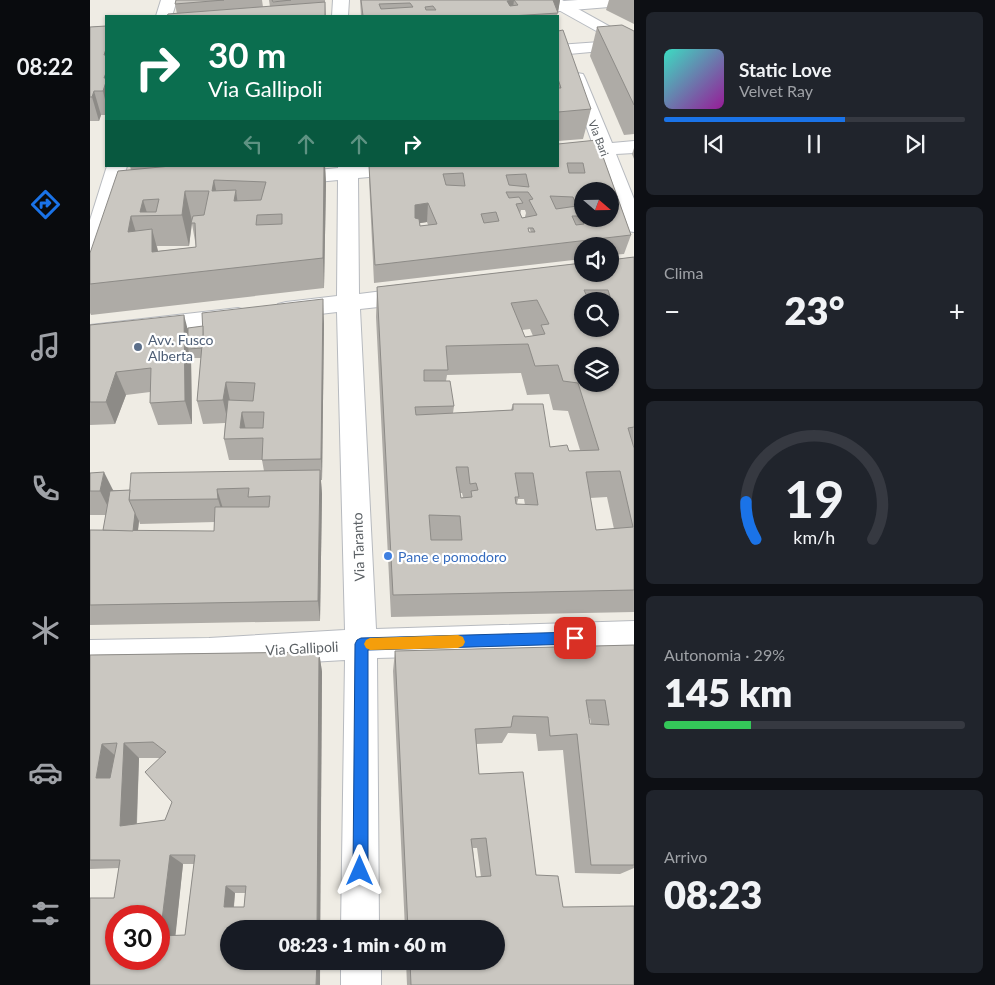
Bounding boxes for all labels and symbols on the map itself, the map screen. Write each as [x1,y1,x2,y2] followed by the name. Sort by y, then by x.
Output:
[586,118,612,158] street label: Via Bari
[574,182,619,228] north arrow
[148,331,214,364] place label: Avv. Fusco Alberta
[132,341,144,353] marker: Avv. Fusco Alberta
[348,512,368,582] street label: Via Taranto
[398,548,507,565] place label: Pane e pomodoro
[382,550,394,562] marker: Pane e pomodoro
[554,617,596,659] pin
[265,638,339,658] street label: Via Gallipoli
[333,844,385,896] position arrow
[105,905,170,970] speed limit sign: 30

